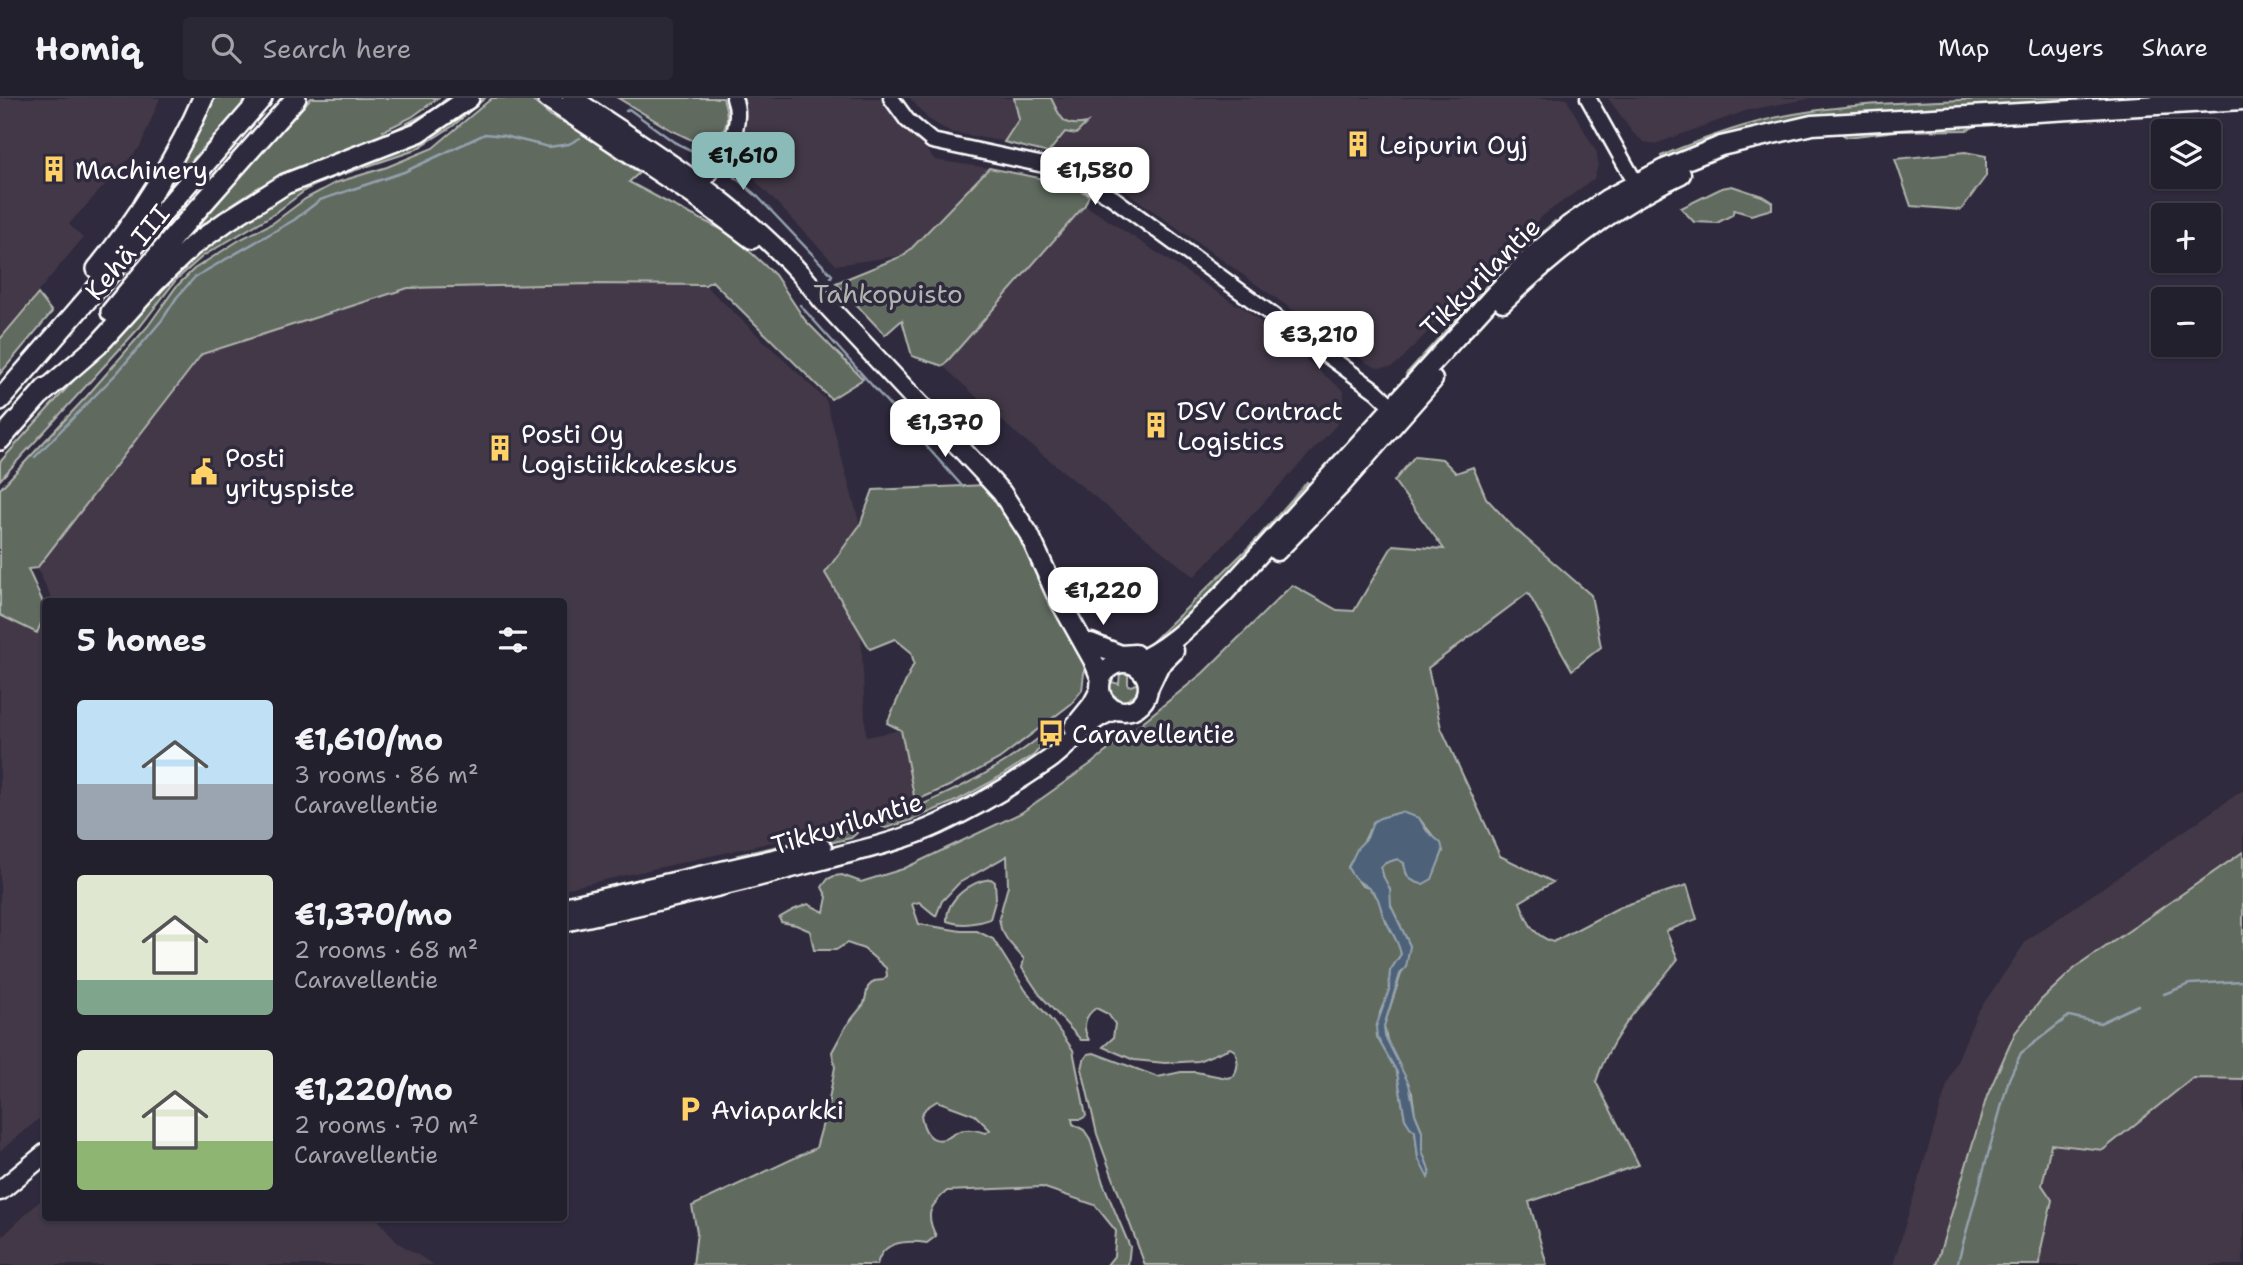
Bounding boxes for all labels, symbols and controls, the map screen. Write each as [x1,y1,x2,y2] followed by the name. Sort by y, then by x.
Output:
[183,17,673,80] search box
[35,26,141,71] text: Homiq
[207,29,245,67] icon: search
[263,31,411,66] text: Search here
[1938,32,1989,64] text: Map
[2027,32,2104,64] text: Layers
[2142,32,2208,64] text: Share
[2151,119,2221,357] map controls
[2151,119,2221,189] button: layers
[1379,127,1528,162] place label: Leipurin Oyj
[1343,129,1373,159] building icon: Leipurin Oyj
[686,132,800,192] pin: €1,610
[708,140,778,170] text: €1,610
[1038,148,1152,207] pin: €1,580
[75,152,208,187] place label: Machinery
[39,154,69,184] building icon: Machinery
[1056,155,1134,185] text: €1,580
[77,197,177,307] street label: Kehä III
[2151,203,2221,273] button: +
[1412,209,1548,345] street label: Tikkurilantie
[813,276,963,311] park label: Tahkopuisto
[2151,287,2221,357] button: −
[1262,312,1376,371] pin: €3,210
[1280,319,1358,349] text: €3,210
[1177,393,1343,458] place label: DSV Contract Logistics
[888,400,1002,459] pin: €1,370
[906,407,984,437] text: €1,370
[1141,410,1171,440] building icon: DSV Contract Logistics
[521,416,738,481] place label: Posti Oy Logistiikkakeskus
[485,433,515,463] building icon: Posti Oy Logistiikkakeskus
[225,440,355,505] place label: Posti yrityspiste
[189,457,219,487] public building icon: Posti yrityspiste
[1046,568,1160,627] pin: €1,220
[1064,575,1142,605] text: €1,220
[77,620,207,661] text: 5 homes
[494,621,532,659] icon: filters
[1072,716,1235,751] place label: Caravellentie
[1036,718,1066,748] bus stop icon: Caravellentie
[294,719,443,760] text: €1,610/mo
[133,728,217,812] icon: home
[294,760,479,790] text: 3 rooms · 86 m²
[767,783,927,863] street label: Tikkurilantie
[294,790,438,820] text: Caravellentie
[294,894,453,935] text: €1,370/mo
[133,903,217,987] icon: home
[294,935,478,965] text: 2 rooms · 68 m²
[294,965,438,995] text: Caravellentie
[294,1069,453,1110] text: €1,220/mo
[133,1078,217,1162] icon: home
[711,1092,844,1127] place label: Aviaparkki
[675,1094,705,1124] parking icon: Aviaparkki
[294,1110,479,1140] text: 2 rooms · 70 m²
[294,1140,438,1170] text: Caravellentie

